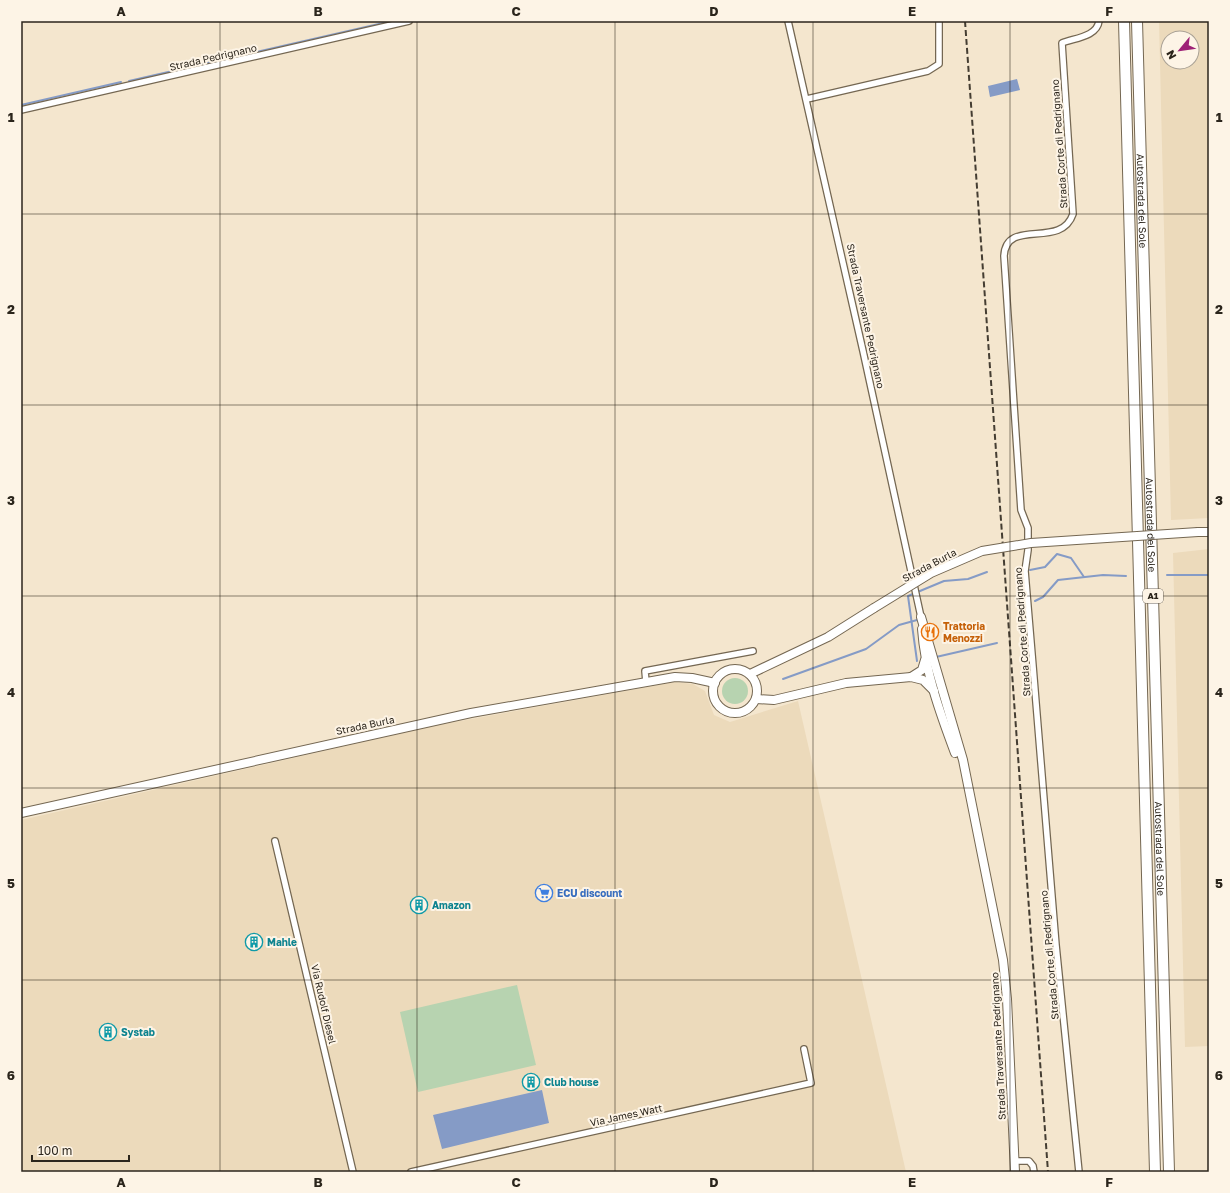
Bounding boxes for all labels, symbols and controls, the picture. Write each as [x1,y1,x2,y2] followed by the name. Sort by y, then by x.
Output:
[116,3,126,19] text: A
[313,3,323,19] text: B
[511,3,521,19] text: C
[709,3,719,19] text: D
[908,3,916,19] text: E
[1105,3,1113,19] text: F
[1160,30,1200,70] north arrow
[168,41,258,73] street label: Strada Pedrignano
[1163,48,1179,62] text: N
[1048,79,1070,209] street label: Strada Corte di Pedrignano
[8,109,15,125] text: 1
[1216,109,1223,125] text: 1
[1135,153,1149,249] street label: Autostrada del Sole
[845,242,887,390] street label: Strada Traversante Pedrignano
[7,301,15,317] text: 2
[1215,301,1223,317] text: 2
[1144,477,1158,572] street label: Autostrada del Sole
[7,492,15,508] text: 3
[1215,492,1223,508] text: 3
[900,546,958,584] street label: Strada Burla
[1011,567,1033,697] street label: Strada Corte di Pedrignano
[1143,589,1163,603] road number: A1
[943,620,985,644] place label: Trattoria Menozzi
[920,622,940,642] restaurant icon: Trattoria Menozzi
[7,684,15,700] text: 4
[1215,684,1223,700] text: 4
[335,713,395,737] street label: Strada Burla
[1153,801,1167,896] street label: Autostrada del Sole
[7,875,15,891] text: 5
[1215,875,1223,891] text: 5
[534,883,554,903] supermarket icon: ECU discount
[557,887,622,899] place label: ECU discount
[1037,890,1061,1020] street label: Strada Corte di Pedrignano
[409,895,429,915] building icon: Amazon
[432,899,471,911] place label: Amazon
[244,932,264,952] building icon: Mahle
[267,936,297,948] place label: Mahle
[309,963,339,1045] street label: Via Rudolf Diesel
[988,972,1008,1120] street label: Strada Traversante Pedrignano
[98,1022,118,1042] building icon: Systab
[121,1026,155,1038] place label: Systab
[7,1067,15,1083] text: 6
[1215,1067,1223,1083] text: 6
[521,1072,541,1092] building icon: Club house
[544,1076,599,1088] place label: Club house
[589,1101,663,1129] street label: Via James Watt
[32,1137,129,1163] scale bar
[38,1143,72,1158] text: 100 m
[116,1174,126,1190] text: A
[313,1174,323,1190] text: B
[511,1174,521,1190] text: C
[709,1174,719,1190] text: D
[908,1174,916,1190] text: E
[1105,1174,1113,1190] text: F

